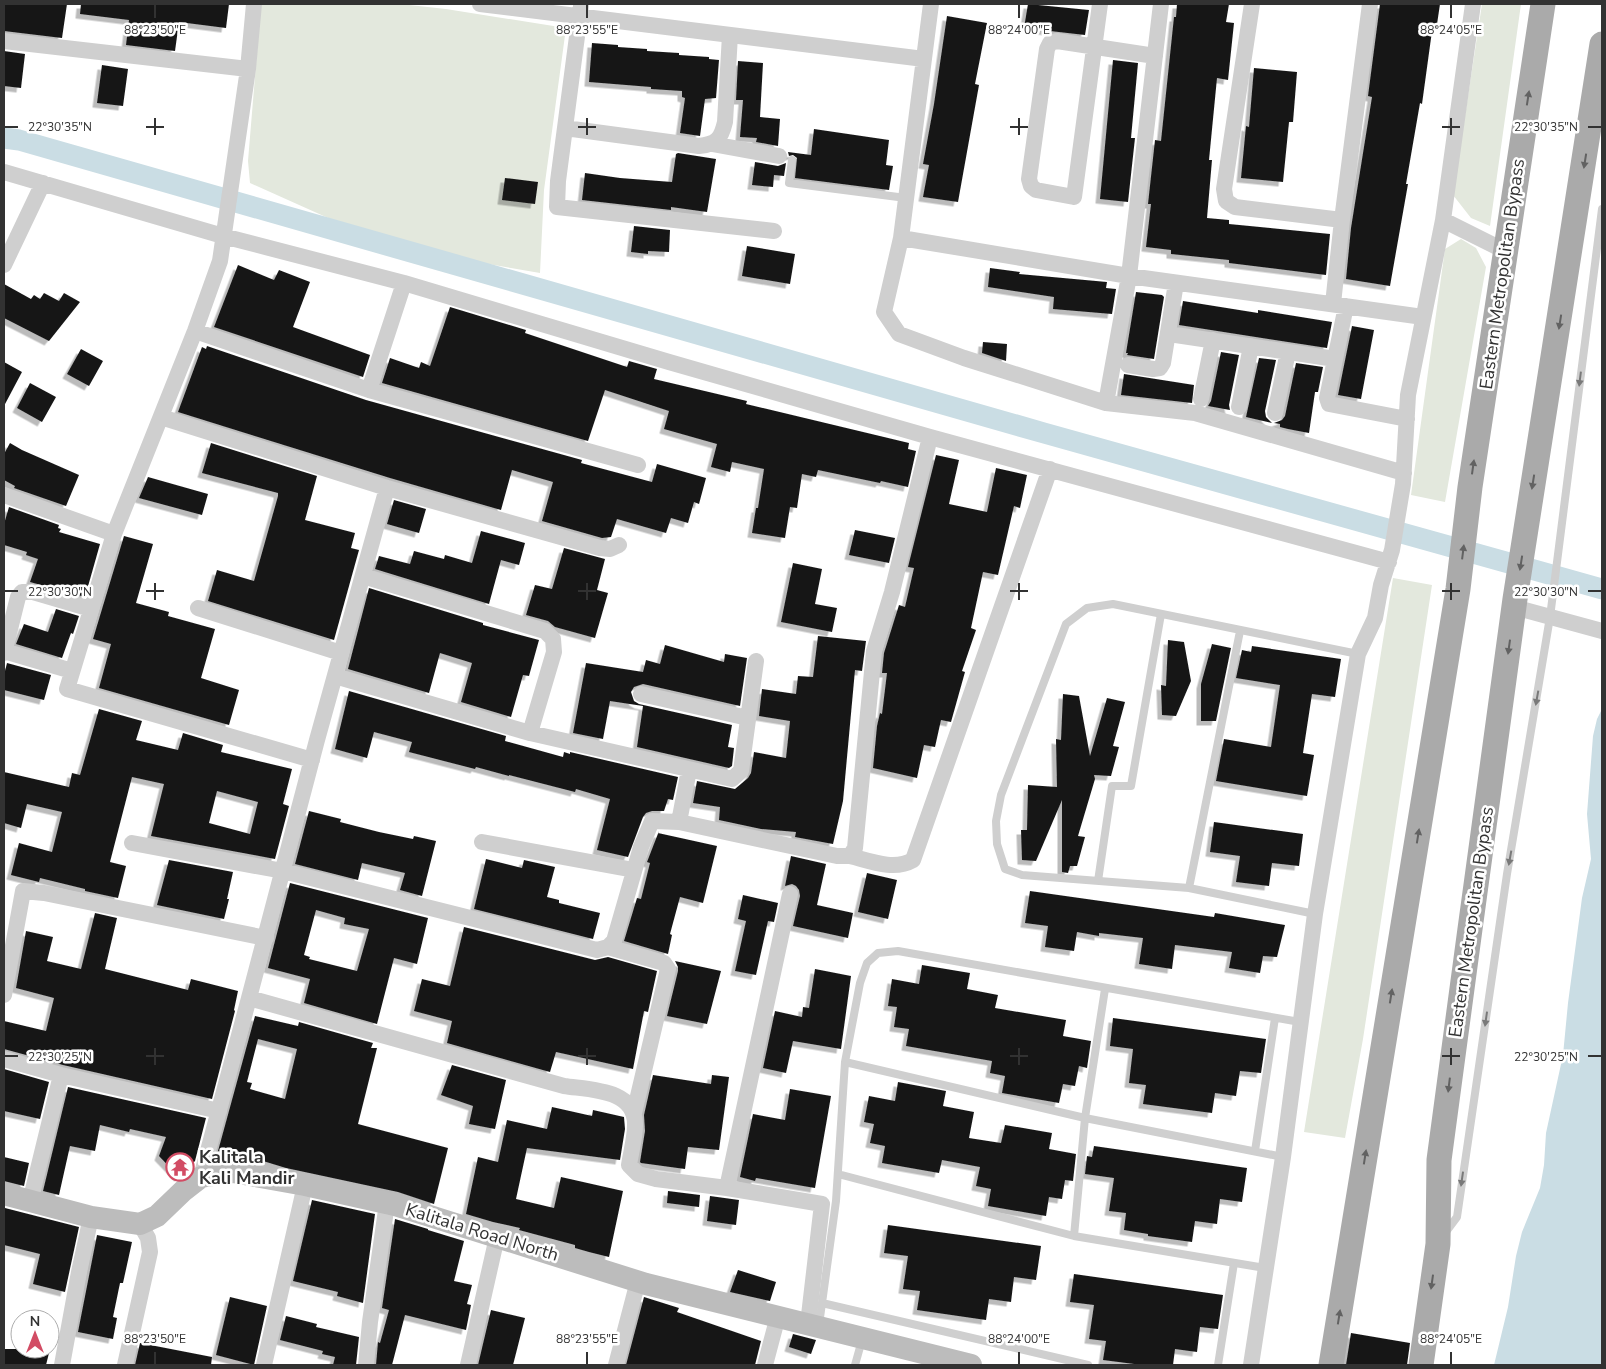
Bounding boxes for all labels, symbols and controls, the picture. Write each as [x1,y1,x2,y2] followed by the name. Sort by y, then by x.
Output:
[124,22,186,38] text: 88°23'50"E
[556,22,618,38] text: 88°23'55"E
[988,22,1050,38] text: 88°24'00"E
[1420,22,1482,38] text: 88°24'05"E
[1524,90,1532,106] one-way arrow
[28,119,92,135] text: 22°30'35"N
[1514,119,1578,135] text: 22°30'35"N
[1580,153,1588,169] one-way arrow
[1474,157,1530,391] street label: Eastern Metropolitan Bypass
[1555,314,1563,330] one-way arrow
[1576,371,1584,387] one-way arrow
[1470,458,1478,474] one-way arrow
[1529,474,1537,490] one-way arrow
[1459,544,1467,560] one-way arrow
[1516,555,1524,571] one-way arrow
[28,584,92,600] text: 22°30'30"N
[1514,584,1578,600] text: 22°30'30"N
[1504,639,1512,655] one-way arrow
[1532,690,1540,706] one-way arrow
[1443,805,1499,1039] street label: Eastern Metropolitan Bypass
[1414,828,1422,844] one-way arrow
[1505,850,1513,866] one-way arrow
[1388,988,1396,1004] one-way arrow
[1482,1011,1490,1027] one-way arrow
[28,1049,92,1065] text: 22°30'25"N
[1514,1049,1578,1065] text: 22°30'25"N
[1445,1078,1453,1094] one-way arrow
[199,1145,294,1190] place label: Kalitala Kali Mandir
[1361,1148,1369,1164] one-way arrow
[165,1152,195,1182] temple icon: Kalitala Kali Mandir
[1458,1172,1466,1188] one-way arrow
[403,1197,561,1267] street label: Kalitala Road North
[1428,1274,1436,1290] one-way arrow
[10,1309,60,1359] north arrow
[1335,1309,1343,1325] one-way arrow
[30,1312,40,1331] text: N
[124,1331,186,1347] text: 88°23'50"E
[556,1331,618,1347] text: 88°23'55"E
[988,1331,1050,1347] text: 88°24'00"E
[1420,1331,1482,1347] text: 88°24'05"E

